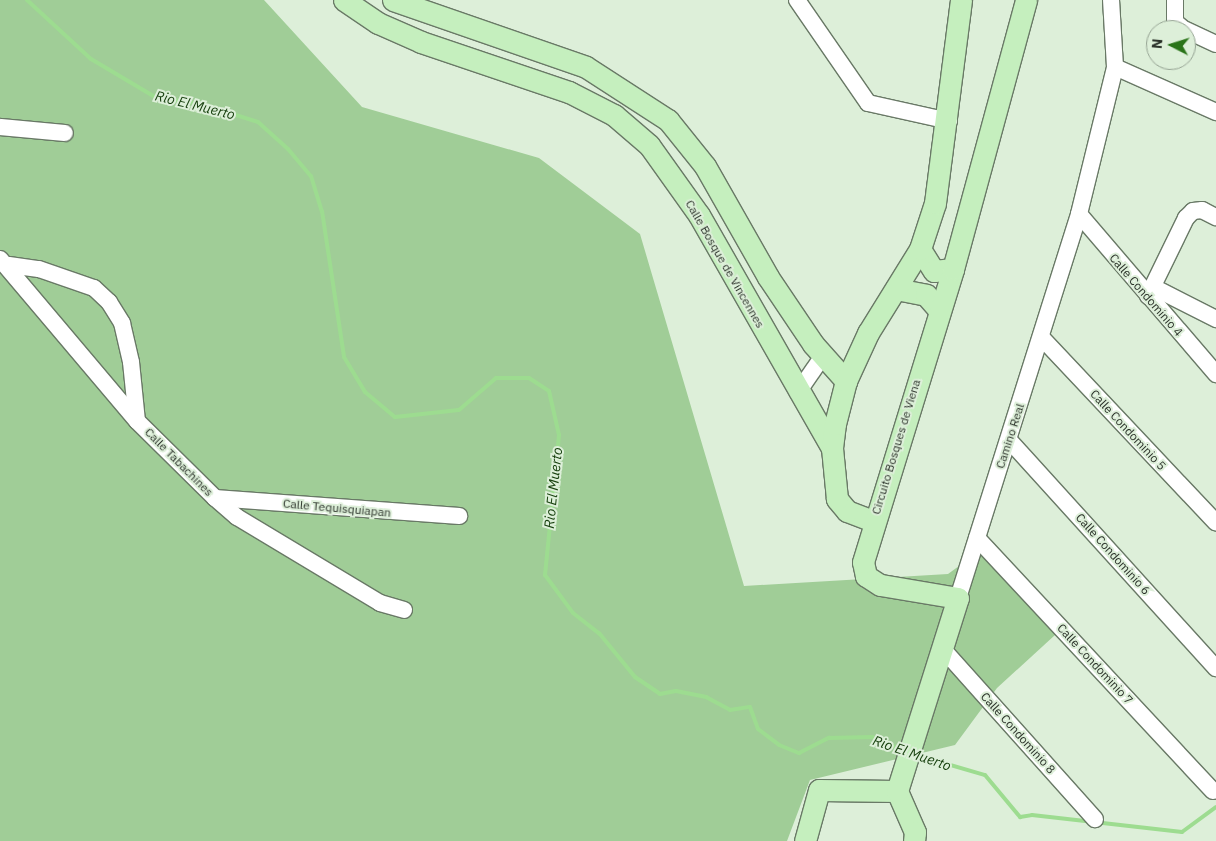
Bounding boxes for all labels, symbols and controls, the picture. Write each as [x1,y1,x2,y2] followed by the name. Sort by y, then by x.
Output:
[1146,20,1196,70] north arrow
[1148,38,1166,50] text: N
[153,87,237,123] water label: Rio El Muerto
[682,197,768,331] street label: Calle Bosque de Vincennes
[1106,251,1186,339] street label: Calle Condominio 4
[869,378,923,516] street label: Circuito Bosques de Viena
[1087,387,1169,473] street label: Calle Condominio 5
[993,402,1027,470] street label: Camino Real
[142,425,216,499] street label: Calle Tabachines
[540,447,566,529] water label: Rio El Muerto
[282,496,392,520] street label: Calle Tequisquiapan
[1073,510,1153,598] street label: Calle Condominio 6
[1054,621,1136,707] street label: Calle Condominio 7
[978,689,1058,777] street label: Calle Condominio 8
[871,732,953,774] water label: Rio El Muerto

